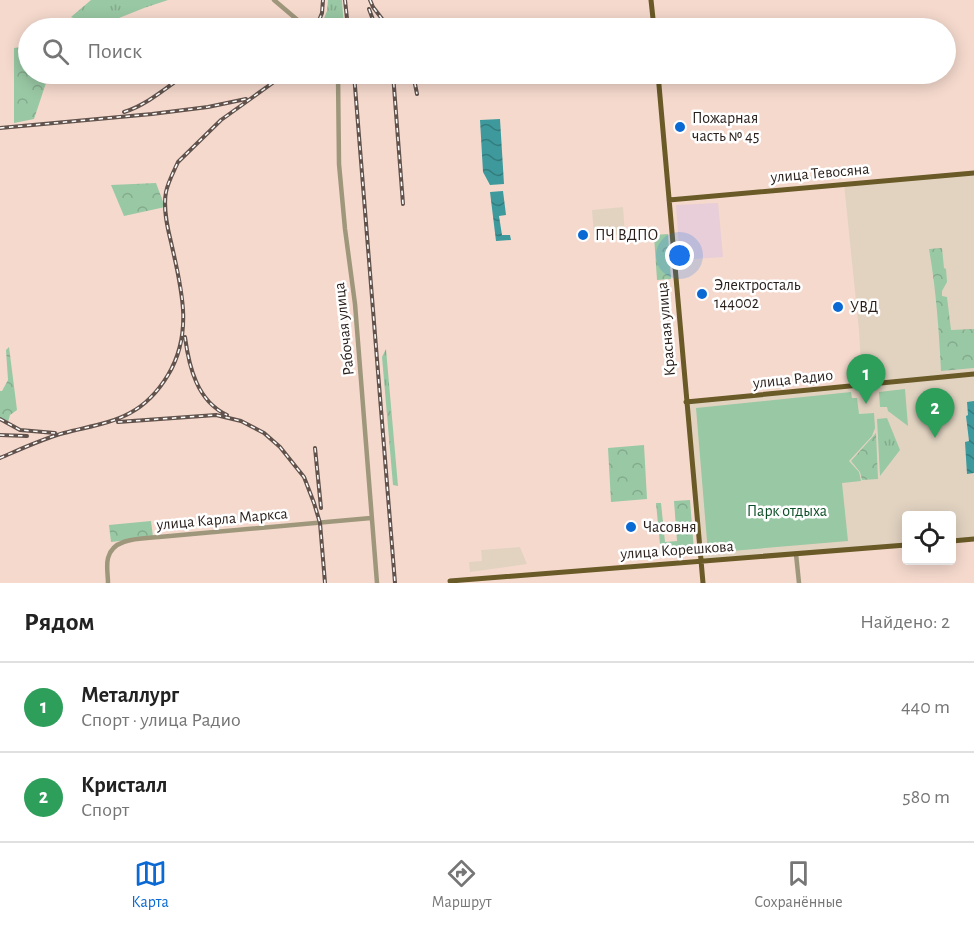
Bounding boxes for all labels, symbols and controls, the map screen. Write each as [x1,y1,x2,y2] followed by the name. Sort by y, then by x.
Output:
[18,18,956,84] search box
[39,35,72,68] icon: search
[87,40,142,62] text: Поиск
[692,110,759,144] place label: Пожарная часть № 45
[673,120,687,134] marker: Пожарная часть № 45
[769,161,870,186] street label: улица Тевосяна
[595,227,658,243] place label: ПЧ ВДПО
[576,228,590,242] marker: ПЧ ВДПО
[665,241,694,270] your location
[714,277,801,311] place label: Электросталь 144002
[331,281,358,376] street label: Рабочая улица
[654,281,679,377] street label: Красная улица
[695,287,709,301] marker: Электросталь 144002
[850,299,878,315] place label: УВД
[831,300,845,314] marker: УВД
[846,354,886,404] pin: 1
[751,367,834,392] street label: улица Радио
[916,388,954,438] pin: 2
[747,503,827,519] park label: Парк отдыха
[155,505,288,534] street label: улица Карла Маркса
[902,511,956,565] map controls
[902,511,956,565] button: locate
[643,519,697,535] place label: Часовня
[624,520,638,534] marker: Часовня
[619,538,734,563] street label: улица Корешкова
[24,609,95,635] text: Рядом
[860,612,950,632] text: Найдено: 2
[81,684,179,706] text: Металлург
[40,697,47,717] text: 1
[901,697,950,717] text: 440 m
[81,710,241,730] text: Спорт · улица Радио
[81,774,167,796] text: Кристалл
[39,787,48,807] text: 2
[902,787,950,807] text: 580 m
[81,800,129,820] text: Спорт
[131,857,169,912] tab: Карта
[431,857,492,912] tab: Маршрут
[754,857,843,912] tab: Сохранённые

